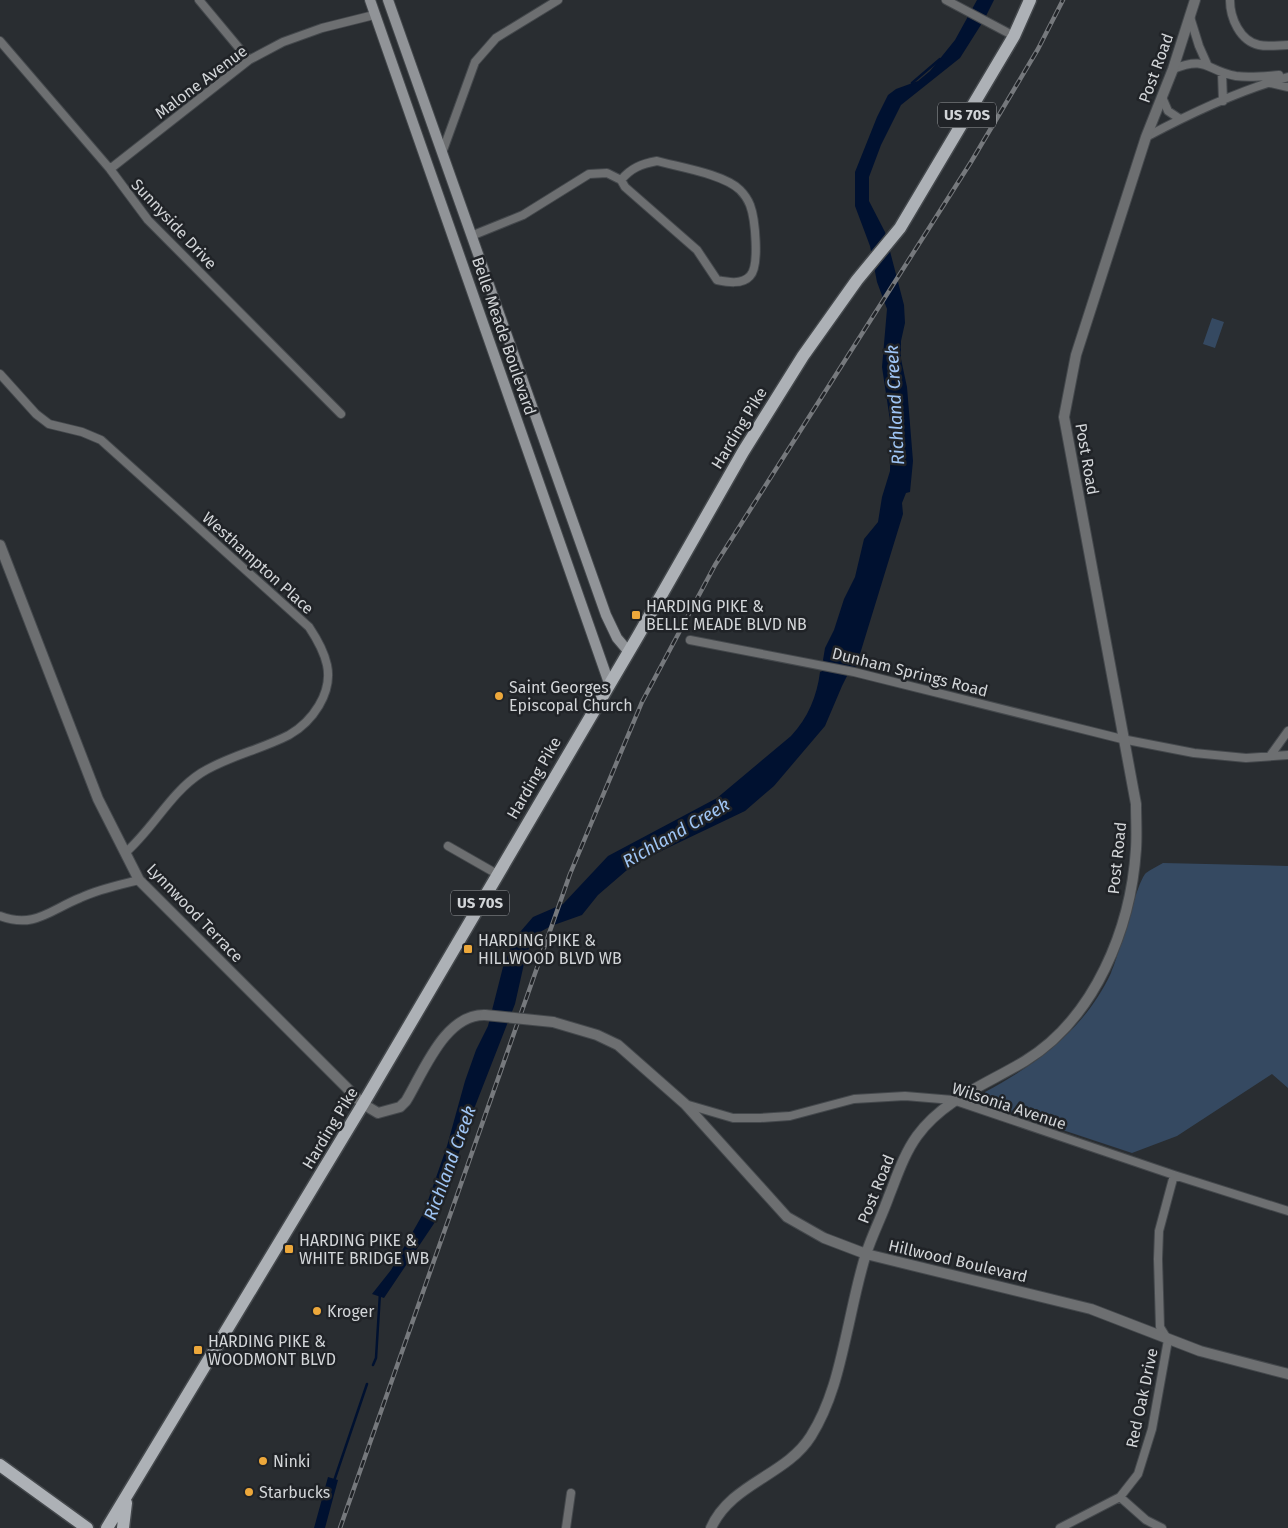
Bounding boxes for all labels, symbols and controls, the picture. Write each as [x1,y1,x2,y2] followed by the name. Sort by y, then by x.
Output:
[1135,31,1177,105] street label: Post Road
[151,41,251,123] street label: Malone Avenue
[938,102,996,128] road number: US 70S
[127,175,221,273] street label: Sunnyside Drive
[468,254,540,418] street label: Belle Meade Boulevard
[881,344,909,466] water label: Richland Creek
[707,384,771,472] street label: Harding Pike
[1071,422,1103,496] street label: Post Road
[198,508,318,618] street label: Westhampton Place
[646,597,807,634] place label: HARDING PIKE & BELLE MEADE BLVD NB
[630,609,642,621] marker: HARDING PIKE & BELLE MEADE BLVD NB
[830,643,990,701] street label: Dunham Springs Road
[509,678,633,715] place label: Saint Georges Episcopal Church
[493,690,505,702] marker: Saint Georges Episcopal Church
[503,733,565,823] street label: Harding Pike
[618,793,734,873] water label: Richland Creek
[1104,821,1130,895] street label: Post Road
[143,860,247,966] street label: Lynnwood Terrace
[451,890,509,916] road number: US 70S
[478,931,622,968] place label: HARDING PIKE & HILLWOOD BLVD WB
[462,943,474,955] marker: HARDING PIKE & HILLWOOD BLVD WB
[949,1079,1069,1133] street label: Wilsonia Avenue
[298,1084,362,1172] street label: Harding Pike
[419,1103,481,1223] water label: Richland Creek
[854,1152,898,1226] street label: Post Road
[299,1231,429,1268] place label: HARDING PIKE & WHITE BRIDGE WB
[887,1236,1029,1286] street label: Hillwood Boulevard
[283,1243,295,1255] marker: HARDING PIKE & WHITE BRIDGE WB
[327,1302,375,1321] place label: Kroger
[311,1305,323,1317] marker: Kroger
[208,1332,336,1369] place label: HARDING PIKE & WOODMONT BLVD
[192,1344,204,1356] marker: HARDING PIKE & WOODMONT BLVD
[1122,1346,1162,1450] street label: Red Oak Drive
[273,1452,311,1471] place label: Ninki
[257,1455,269,1467] marker: Ninki
[259,1483,330,1502] place label: Starbucks
[243,1486,255,1498] marker: Starbucks

